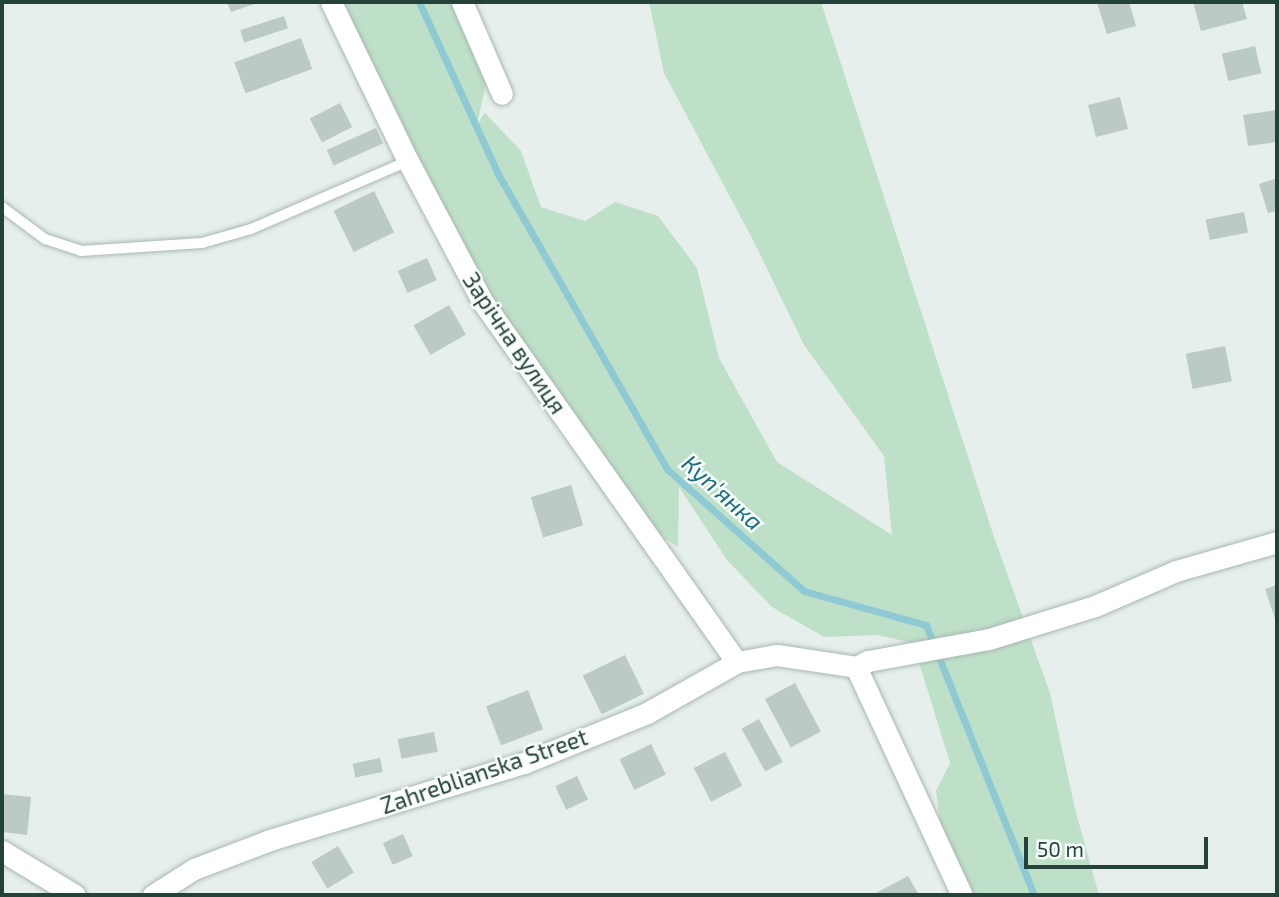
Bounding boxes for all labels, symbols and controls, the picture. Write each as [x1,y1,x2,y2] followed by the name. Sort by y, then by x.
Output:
[458,267,572,419] street label: Зарічна вулиця
[677,448,769,536] water label: Куп'янка
[377,723,591,819] street label: Zahreblianska Street
[1027,824,1211,868] scale bar
[1037,836,1084,861] text: 50 m

